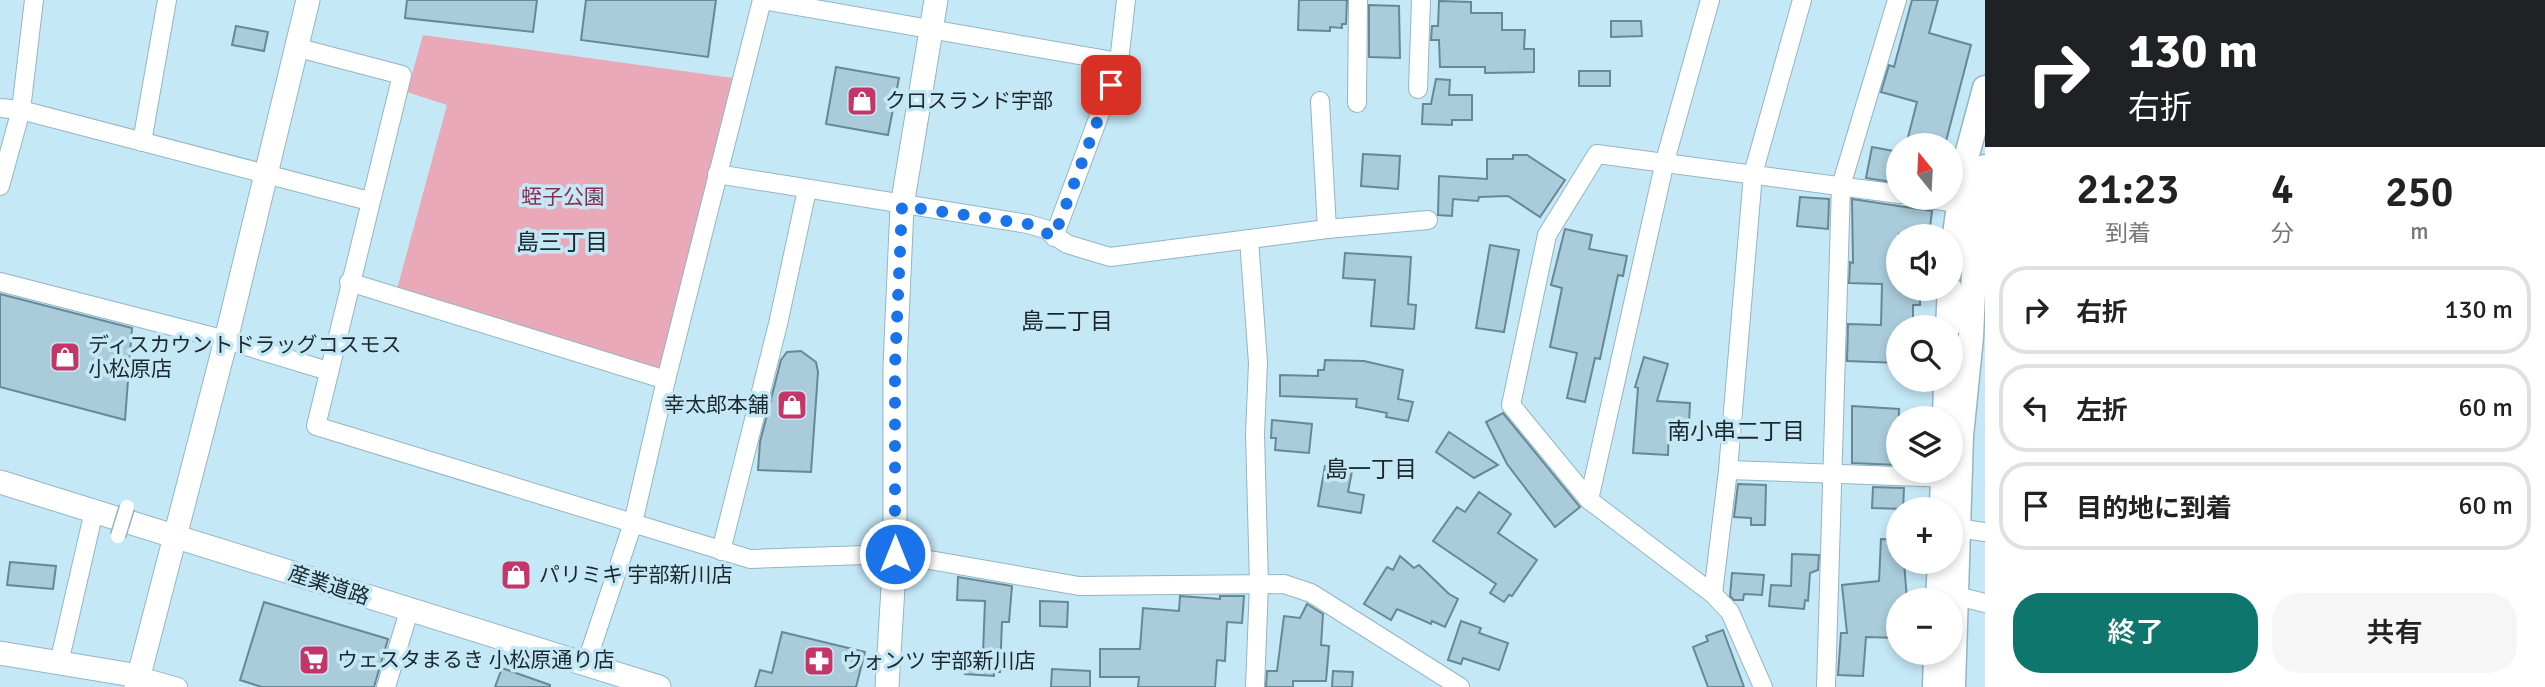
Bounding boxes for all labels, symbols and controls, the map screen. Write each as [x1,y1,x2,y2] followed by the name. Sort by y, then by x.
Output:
[2128,21,2258,81] text: 130 m
[2013,28,2104,119] icon: right
[1081,55,1141,115] pin
[1092,66,1130,104] icon: arrive
[845,84,879,118] shop icon: クロスランド宇部
[885,88,1053,114] place label: クロスランド宇部
[2128,88,2192,127] text: 右折
[1886,133,1964,210] north arrow
[1886,133,1963,665] map controls
[2077,164,2179,215] text: 21:23
[2271,164,2294,215] text: 4
[2385,167,2453,218] text: 250
[521,184,605,210] park label: 蛭子公園
[2410,217,2429,246] text: m
[2105,219,2151,248] text: 到着
[2271,219,2294,248] text: 分
[1886,224,1963,301] button: sound
[516,228,608,257] district label: 島三丁目
[2017,291,2055,329] icon: right
[2444,294,2513,326] text: 130 m
[2076,297,2128,329] text: 右折
[1021,307,1113,336] district label: 島二丁目
[1886,315,1963,392] button: search
[88,332,402,382] place label: ディスカウントドラッグコスモス 小松原店
[48,340,82,374] shop icon: ディスカウントドラッグコスモス 小松原店
[775,388,809,422] shop icon: 幸太郎本舗
[2017,389,2055,427] icon: left
[664,392,769,418] place label: 幸太郎本舗
[2458,392,2513,424] text: 60 m
[2076,395,2128,427] text: 左折
[1886,406,1963,483] button: layers
[1667,417,1805,446] district label: 南小串二丁目
[1325,455,1417,484] district label: 島一丁目
[2017,487,2055,525] icon: arrive
[2458,490,2513,522] text: 60 m
[2076,493,2232,525] text: 目的地に到着
[1886,497,1963,574] button: +
[858,517,932,591] position arrow
[499,558,533,592] shop icon: パリミキ 宇部新川店
[285,560,373,610] street label: 産業道路
[539,562,733,588] place label: パリミキ 宇部新川店
[1886,588,1963,665] button: −
[2013,593,2258,673] button: 終了
[2272,593,2517,673] button: 共有
[297,643,331,677] supermarket icon: ウェスタまるき 小松原通り店
[802,644,836,678] pharmacy icon: ウォンツ 宇部新川店
[337,647,615,673] place label: ウェスタまるき 小松原通り店
[842,648,1036,674] place label: ウォンツ 宇部新川店

